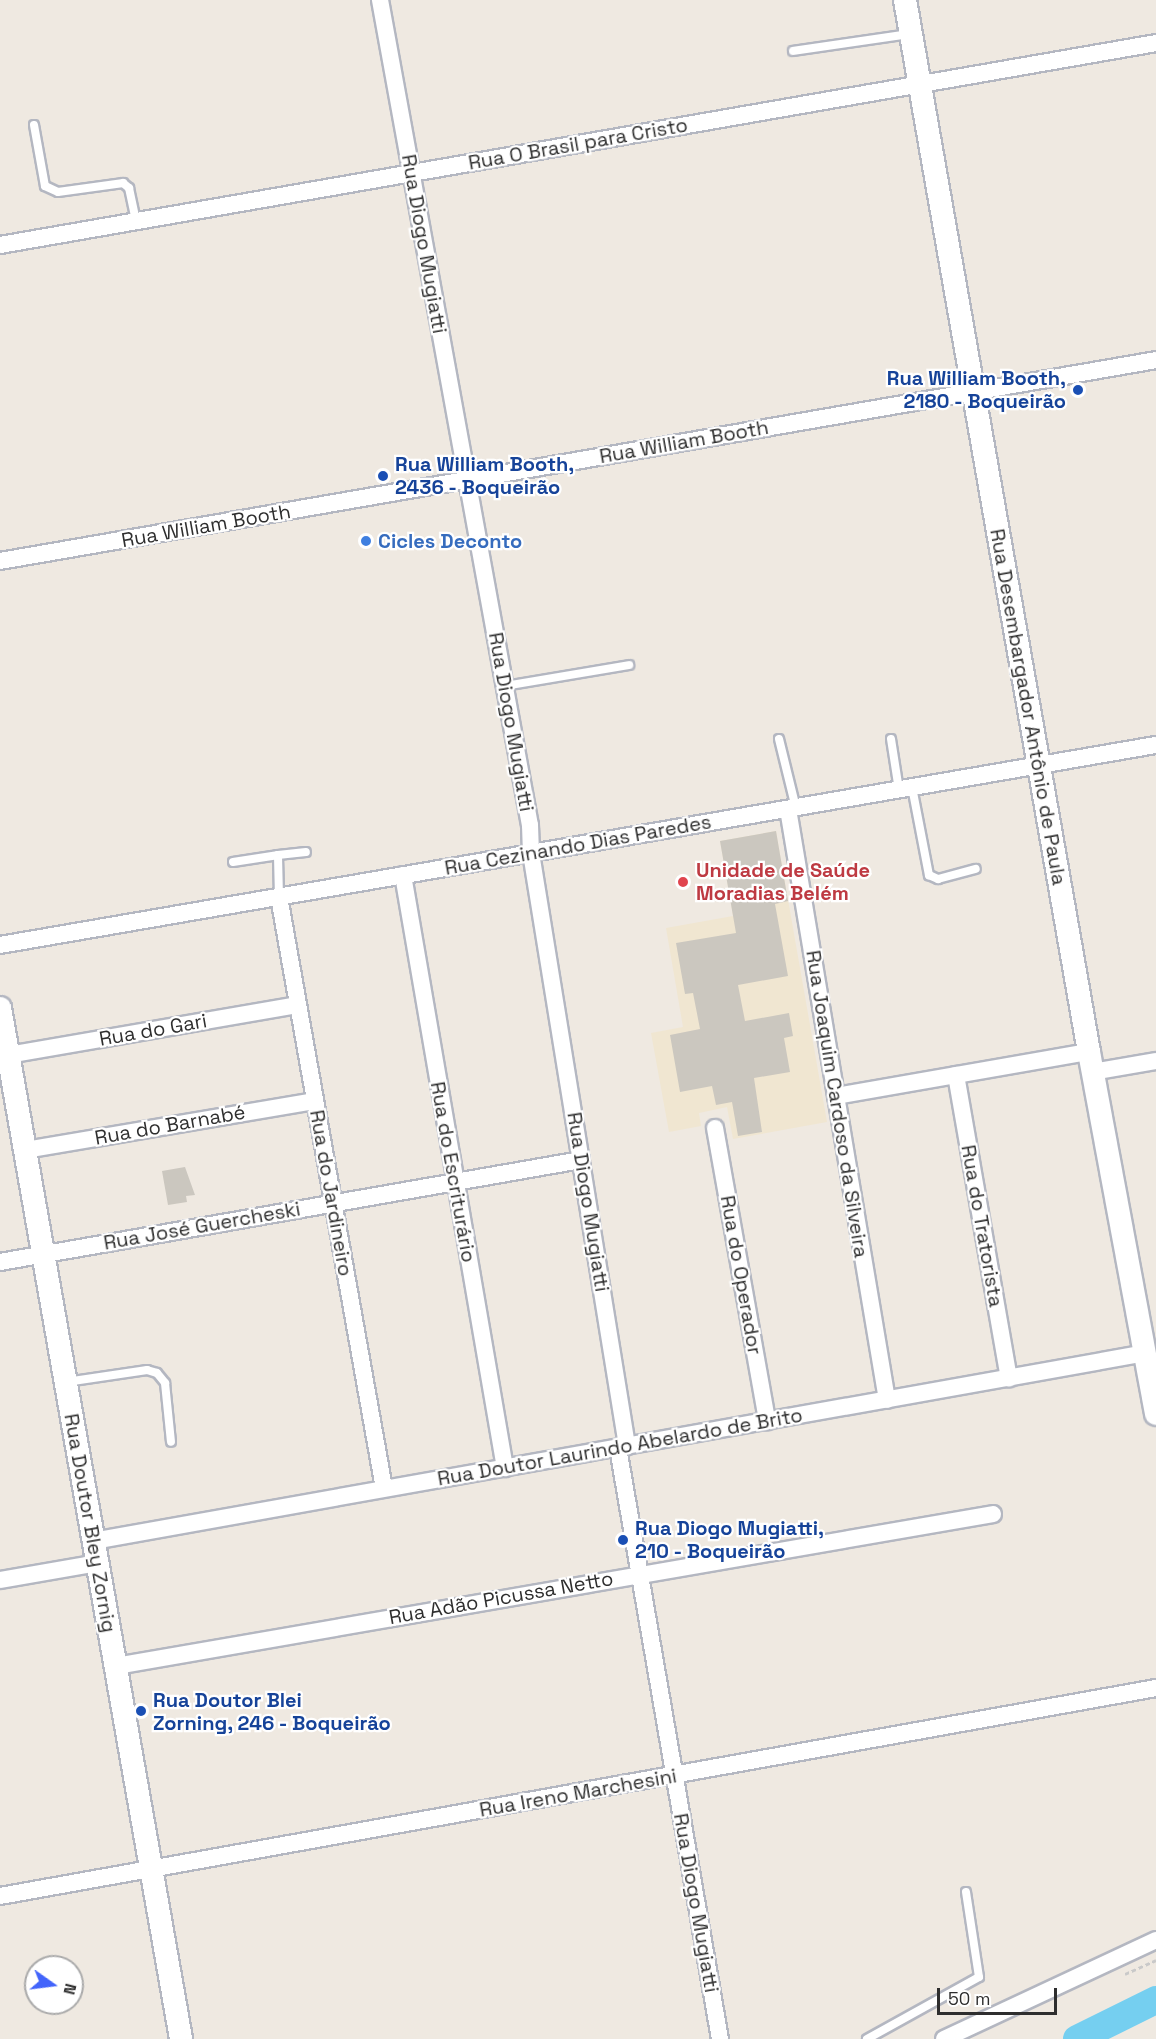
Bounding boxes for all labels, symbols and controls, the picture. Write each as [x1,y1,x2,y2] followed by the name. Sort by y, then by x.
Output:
[466,113,690,175] street label: Rua O Brasil para Cristo
[396,152,452,336] street label: Rua Diogo Mugiatti
[887,366,1066,413] place label: Rua William Booth, 2180 - Boqueirão
[1071,383,1085,397] marker: Rua William Booth, 2180 - Boqueirão
[597,415,771,469] street label: Rua William Booth
[395,452,574,499] place label: Rua William Booth, 2436 - Boqueirão
[376,469,390,483] marker: Rua William Booth, 2436 - Boqueirão
[119,499,293,553] street label: Rua William Booth
[985,527,1071,887] street label: Rua Desembargador Antônio de Paula
[378,529,522,553] place label: Cicles Deconto
[359,534,373,548] marker: Cicles Deconto
[483,630,539,814] street label: Rua Diogo Mugiatti
[443,810,713,880] street label: Rua Cezinando Dias Paredes
[696,858,870,905] place label: Unidade de Saúde Moradias Belém
[674,873,692,891] marker: Unidade de Saúde Moradias Belém
[801,949,873,1259] street label: Rua Joaquim Cardoso da Silveira
[97,1009,209,1051] street label: Rua do Gari
[425,1080,481,1264] street label: Rua do Escriturário
[93,1100,247,1150] street label: Rua do Barnabé
[305,1108,357,1278] street label: Rua do Jardineiro
[562,1110,614,1294] street label: Rua Diogo Mugiatti
[956,1143,1008,1309] street label: Rua do Tratorista
[715,1194,767,1356] street label: Rua do Operador
[102,1197,302,1255] street label: Rua José Guercheski
[435,1403,805,1491] street label: Rua Doutor Laurindo Abelardo de Brito
[59,1412,121,1634] street label: Rua Doutor Bley Zornig
[635,1517,824,1564] place label: Rua Diogo Mugiatti, 210 - Boqueirão
[616,1533,630,1547] marker: Rua Diogo Mugiatti, 210 - Boqueirão
[387,1566,615,1630] street label: Rua Adão Picussa Netto
[153,1688,392,1735] place label: Rua Doutor Blei Zorning, 246 - Boqueirão
[134,1704,148,1718] marker: Rua Doutor Blei Zorning, 246 - Boqueirão
[478,1764,678,1822] street label: Rua Ireno Marchesini
[668,1811,724,1995] street label: Rua Diogo Mugiatti
[24,1955,84,2015] north arrow
[940,1976,1060,2014] scale bar
[59,1981,81,1997] text: N
[948,1987,990,2010] text: 50 m

